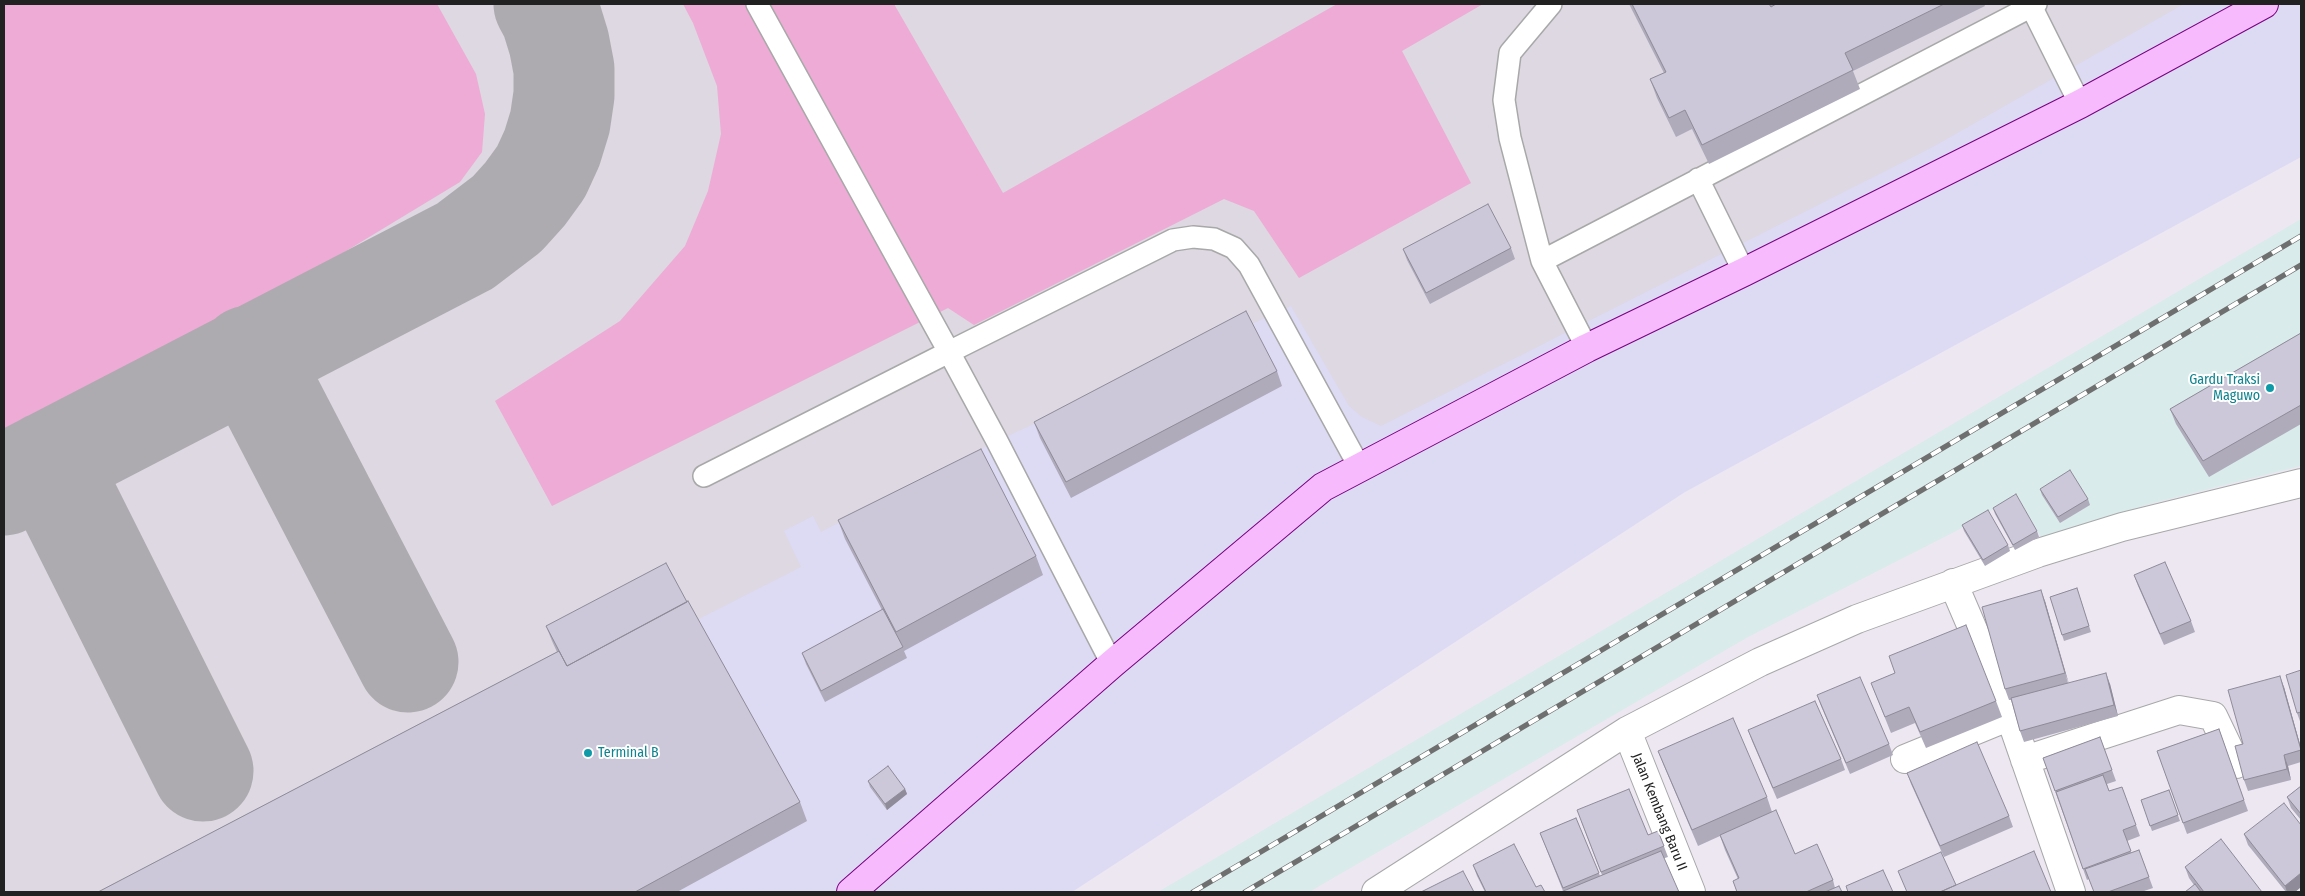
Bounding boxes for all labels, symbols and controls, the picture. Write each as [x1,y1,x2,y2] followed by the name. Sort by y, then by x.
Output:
[2189,372,2260,404] place label: Gardu Traksi Maguwo
[2264,382,2276,394] marker: Gardu Traksi Maguwo
[598,745,659,761] place label: Terminal B
[582,747,594,759] marker: Terminal B
[1628,751,1690,873] street label: Jalan Kembang Baru II

